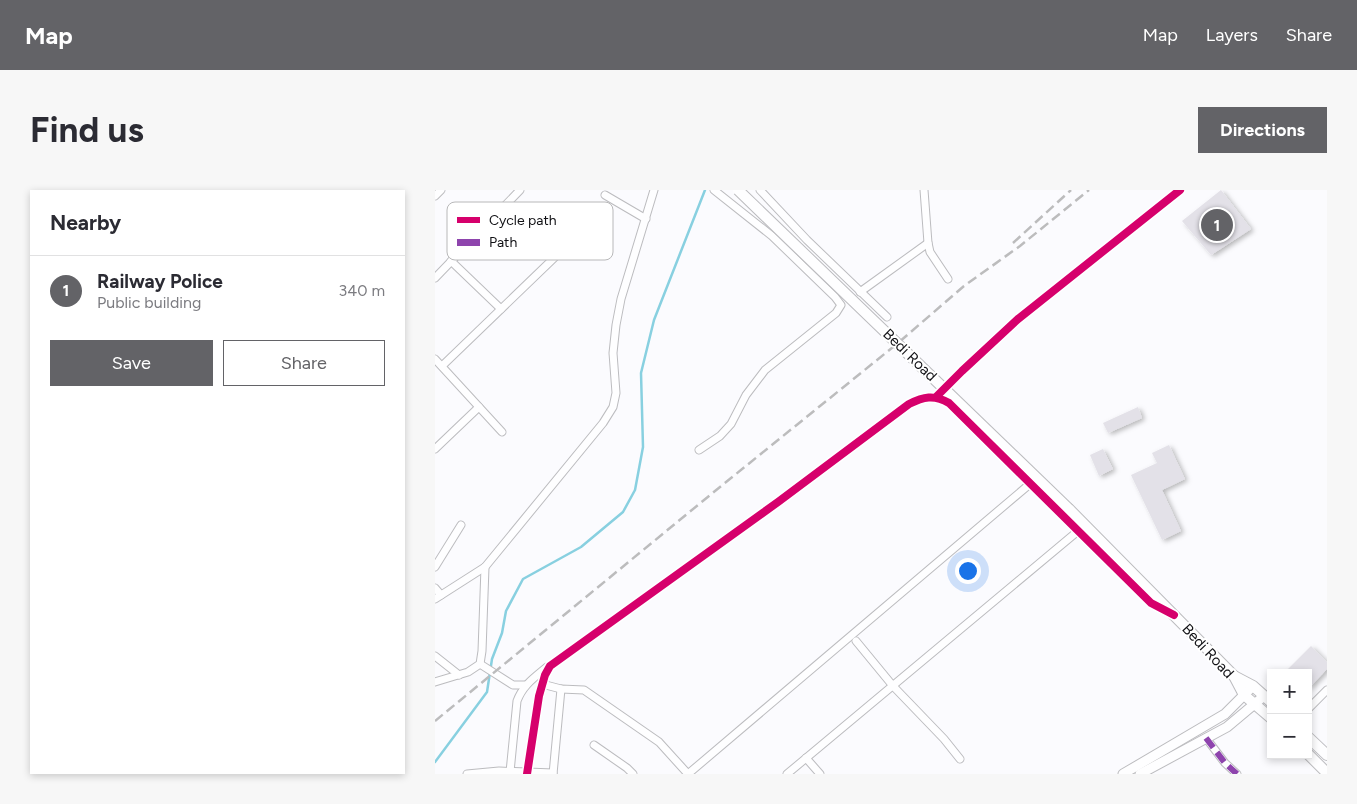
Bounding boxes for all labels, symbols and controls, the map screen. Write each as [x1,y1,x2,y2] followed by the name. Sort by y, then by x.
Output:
[25,21,73,50] text: Map
[1143,24,1178,46] text: Map
[1206,24,1258,46] text: Layers
[1286,24,1332,46] text: Share
[1198,107,1327,153] button: Directions
[30,109,144,151] text: Find us
[447,202,613,260] legend
[1201,206,1233,244] pin: 1
[50,210,121,235] text: Nearby
[489,212,557,229] text: Cycle path
[489,234,517,251] text: Path
[97,270,223,293] text: Railway Police
[63,281,69,300] text: 1
[339,281,385,300] text: 340 m
[97,293,201,312] text: Public building
[879,325,941,385] street label: Bedi Road
[50,340,213,386] button: Save
[223,340,385,386] button: Share
[955,558,981,584] your location
[1178,620,1238,682] street label: Bedi Road
[1267,669,1312,759] map controls
[1267,669,1312,714] button: +
[1267,714,1312,759] button: −

